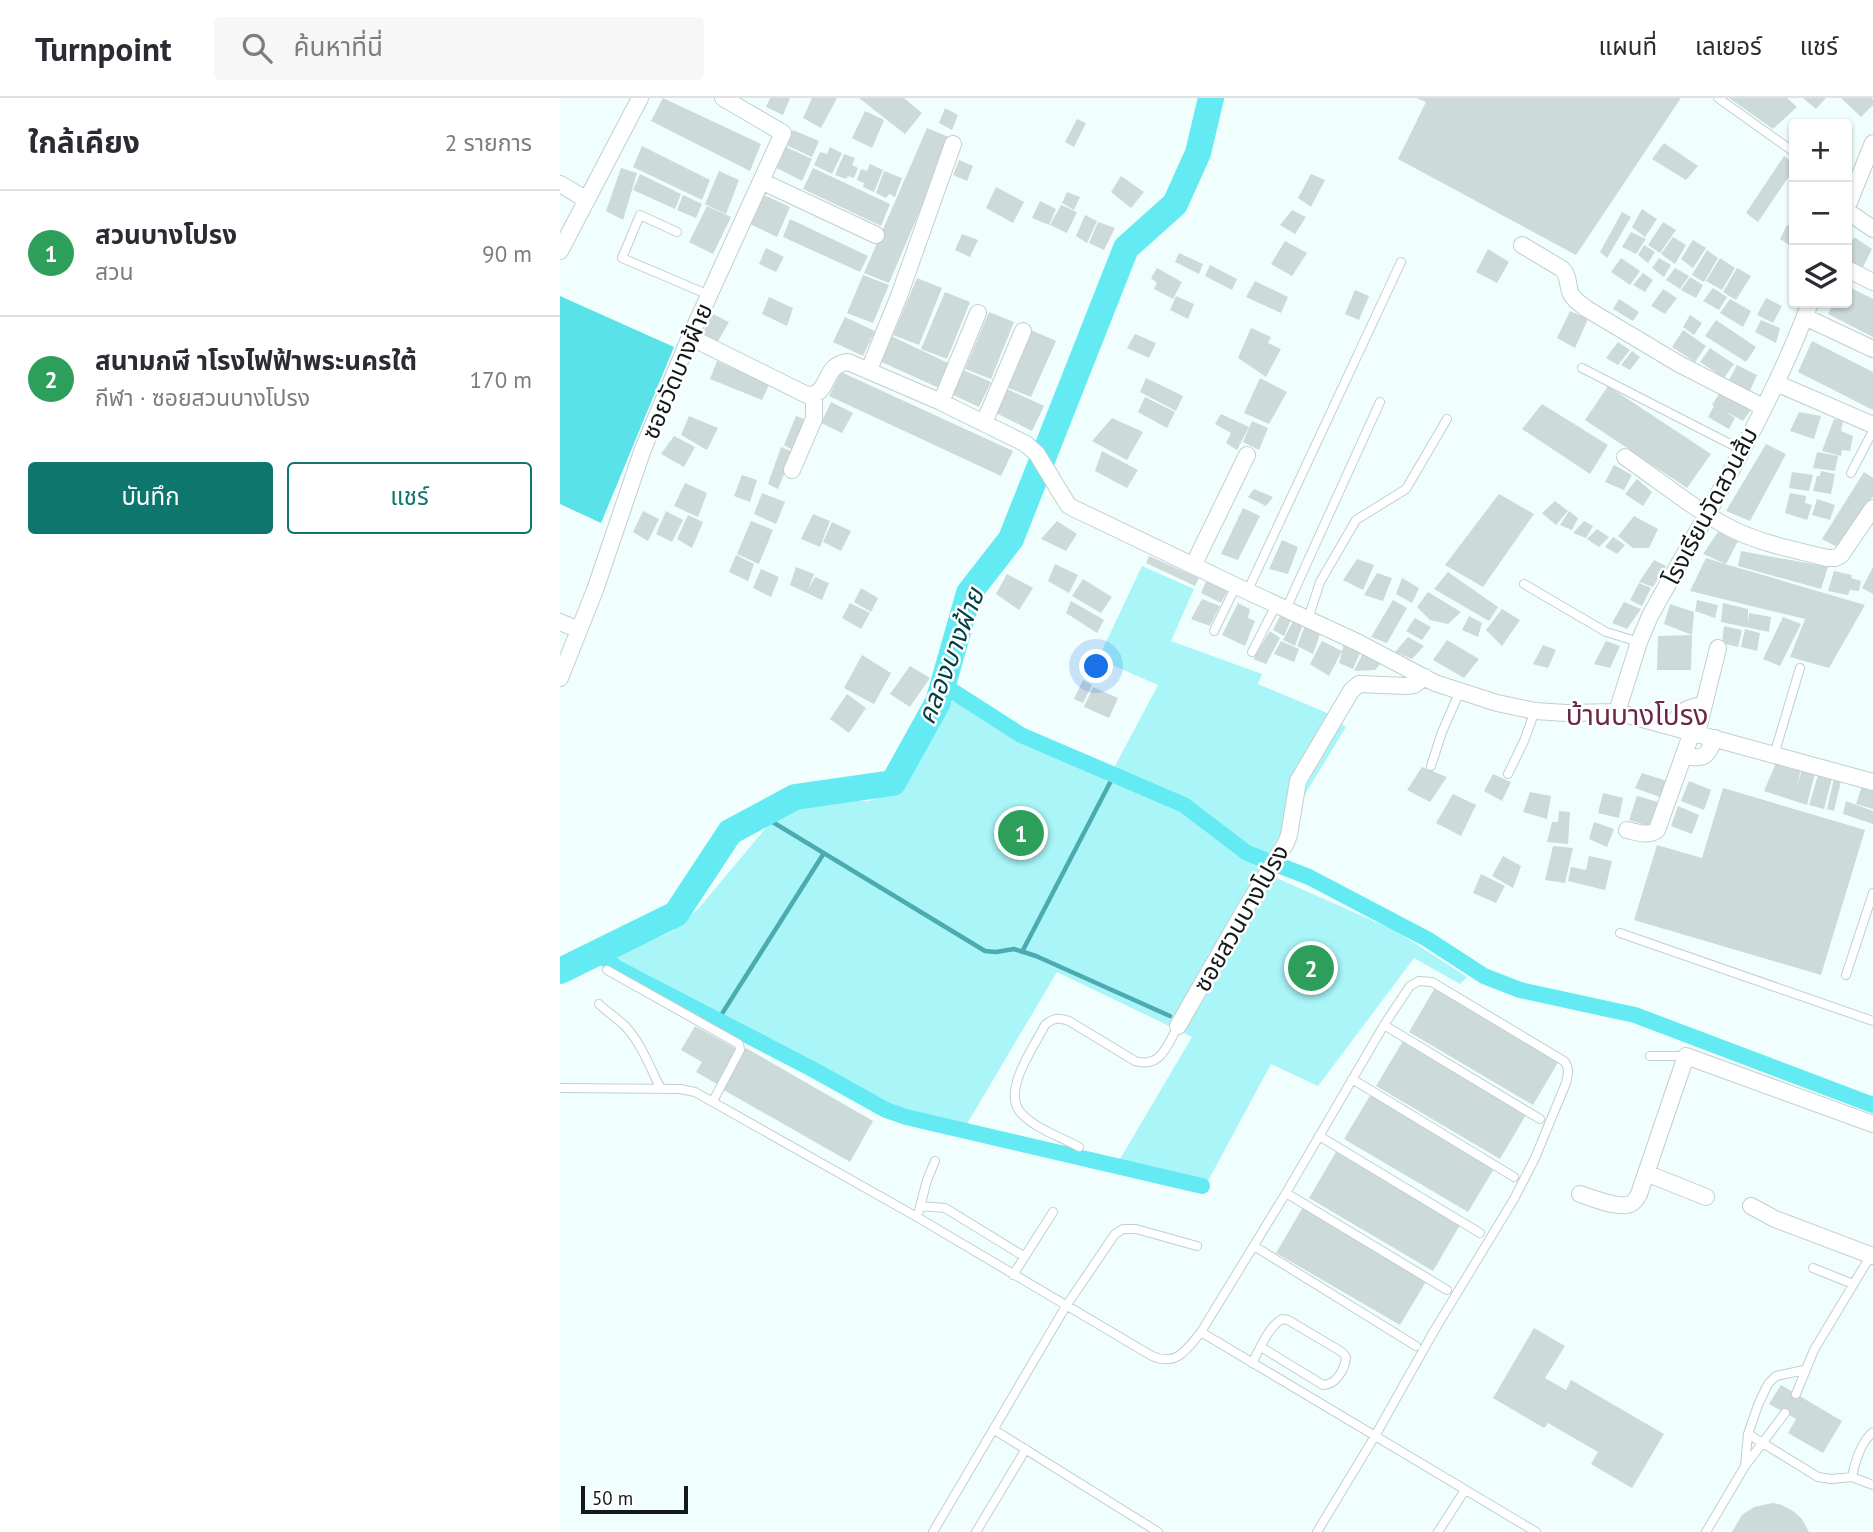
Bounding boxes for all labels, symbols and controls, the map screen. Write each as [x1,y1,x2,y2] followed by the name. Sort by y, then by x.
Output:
[214,17,704,80] search box
[35,27,172,70] text: Turnpoint
[238,29,276,67] icon: search
[294,30,383,63] text: ค้นหาที่นี่
[1599,31,1657,62] text: แผนที่
[1695,31,1762,62] text: เลเยอร์
[1800,31,1838,62] text: แชร์
[1789,119,1852,308] map controls
[1789,119,1852,182] button: +
[28,122,140,161] text: ใกล้เคียง
[445,128,532,157] text: 2 รายการ
[1789,182,1852,245] button: −
[95,218,237,251] text: สวนบางโปรง
[44,239,58,268] text: 1
[482,239,532,268] text: 90 m
[1789,245,1852,308] button: layers
[95,257,134,286] text: สวน
[634,298,720,444] street label: ซอยวัดบางฝ้าย
[95,344,417,377] text: สนามกฬี าโรงไฟฟ้าพระนครใต้
[44,365,58,394] text: 2
[470,365,532,394] text: 170 m
[95,383,310,412] text: กีฬา · ซอยสวนบางโปรง
[1655,422,1765,590] street label: โรงเรียนวัดสวนส้ม
[28,462,273,534] button: บันทึก
[287,462,532,534] button: แชร์
[909,582,992,729] water label: คลองบางฝ้าย
[1079,649,1113,683] your location
[1566,696,1708,733] district label: บ้านบางโปรง
[998,807,1044,859] pin: 1
[1186,839,1296,997] street label: ซอยสวนบางโปรง
[1288,942,1334,994] pin: 2
[581,1483,688,1515] scale bar
[592,1486,633,1510] text: 50 m

